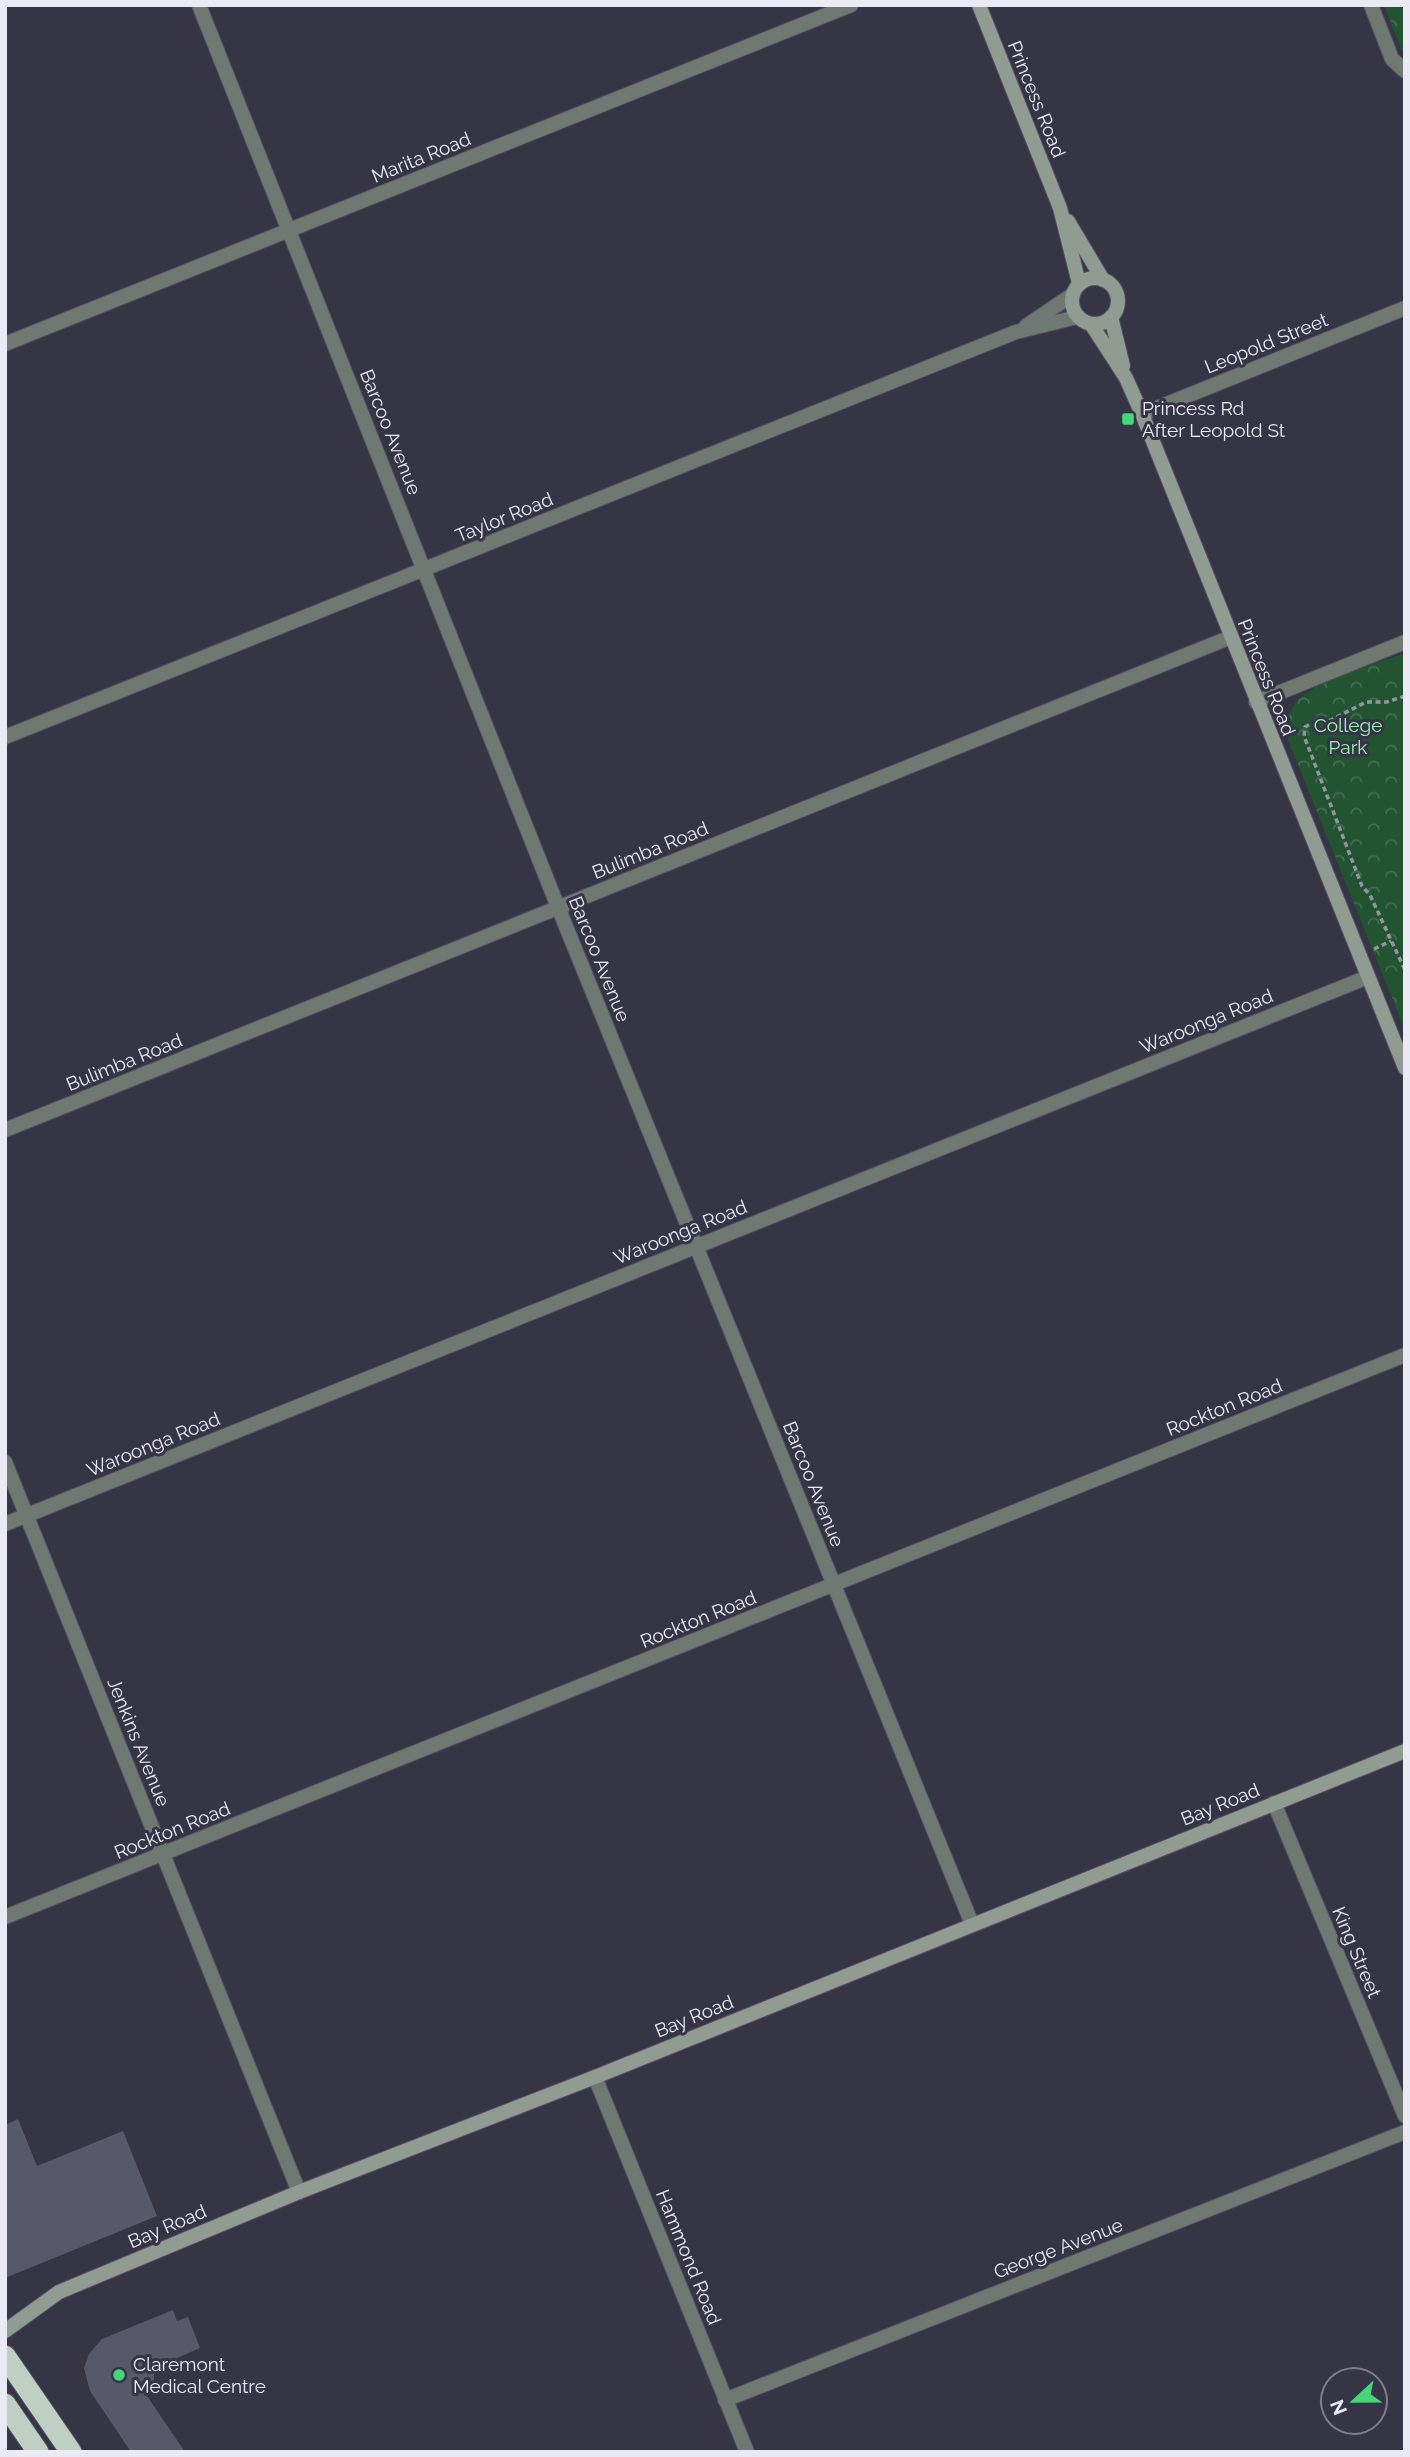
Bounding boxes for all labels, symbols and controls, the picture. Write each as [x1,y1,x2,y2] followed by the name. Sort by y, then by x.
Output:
[1004,37,1070,161] street label: Princess Road
[368,127,474,187] street label: Marita Road
[1201,308,1331,378] street label: Leopold Street
[356,366,426,498] street label: Barcoo Avenue
[1142,397,1286,441] place label: Princess Rd After Leopold St
[1120,411,1136,427] marker: Princess Rd After Leopold St
[452,487,556,547] street label: Taylor Road
[1234,615,1300,739] street label: Princess Road
[1314,714,1382,758] park label: College Park
[589,817,711,883] street label: Bulimba Road
[565,893,635,1025] street label: Barcoo Avenue
[1136,984,1276,1058] street label: Waroonga Road
[63,1029,185,1095] street label: Bulimba Road
[610,1195,750,1269] street label: Waroonga Road
[1163,1374,1285,1440] street label: Rockton Road
[83,1407,223,1481] street label: Waroonga Road
[779,1418,849,1550] street label: Barcoo Avenue
[637,1586,759,1652] street label: Rockton Road
[103,1675,175,1809] street label: Jenkins Avenue
[1177,1778,1263,1830] street label: Bay Road
[111,1797,233,1863] street label: Rockton Road
[1328,1903,1386,2001] street label: King Street
[651,1990,737,2042] street label: Bay Road
[652,2186,726,2328] street label: Hammond Road
[125,2200,209,2252] street label: Bay Road
[990,2213,1126,2283] street label: George Avenue
[133,2353,266,2397] place label: Claremont Medical Centre
[1319,2366,1389,2436] north arrow
[111,2367,127,2383] marker: Claremont Medical Centre
[1325,2397,1351,2418] text: N

